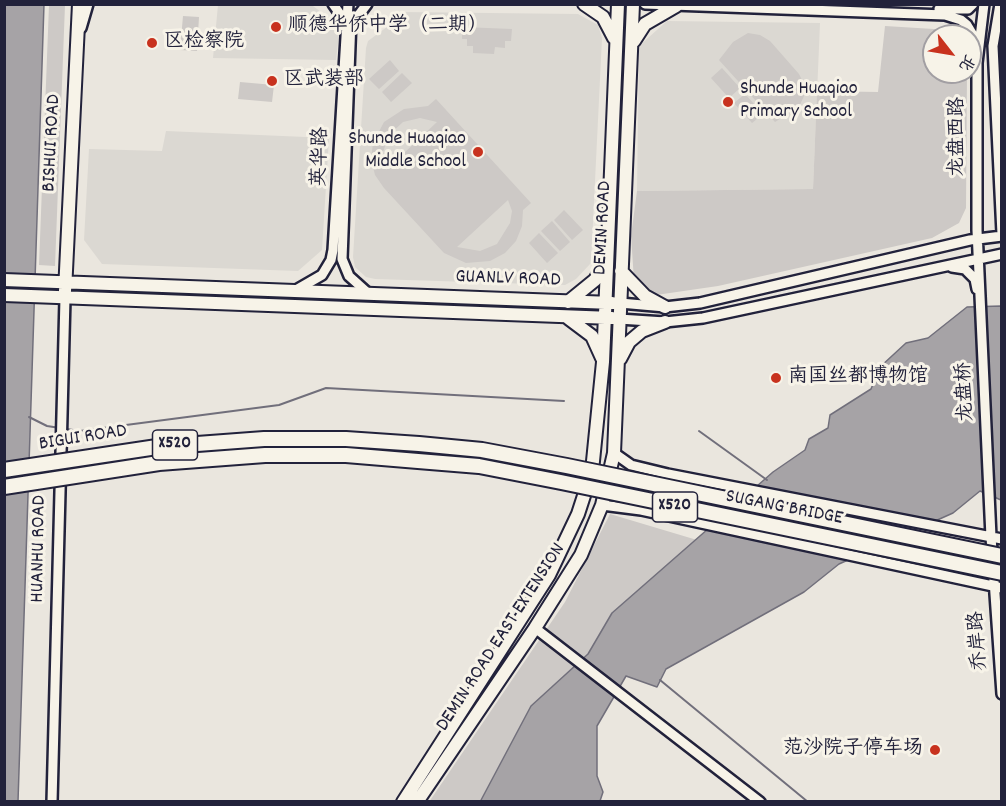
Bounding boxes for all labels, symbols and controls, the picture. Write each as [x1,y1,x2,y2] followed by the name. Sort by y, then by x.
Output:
[288,15,488,39] place label: 顺德华侨中学（二期）
[269,20,283,34] marker: 顺德华侨中学（二期）
[922,24,982,84] north arrow
[164,31,244,55] place label: 区检察院
[145,36,159,50] marker: 区检察院
[952,50,980,75] text: 北
[284,69,364,93] place label: 区武装部
[265,74,279,88] marker: 区武装部
[740,78,858,125] place label: Shunde Huaqiao Primary School
[38,94,68,192] street label: BISHUI ROAD
[721,95,735,109] marker: Shunde Huaqiao Primary School
[947,97,971,177] street label: 龙盘西路
[309,127,335,187] street label: 英华路
[348,128,466,175] place label: Shunde Huaqiao Middle School
[471,145,485,159] marker: Shunde Huaqiao Middle School
[590,180,618,276] street label: DEMIN ROAD
[455,266,561,294] street label: GUANLV ROAD
[953,361,981,423] street label: 龙盘桥
[788,366,928,390] place label: 南国丝都博物馆
[769,371,783,385] marker: 南国丝都博物馆
[37,420,129,458] street label: BIGUI ROAD
[152,430,198,460] road number: X520
[723,486,845,532] street label: SUGANG BRIDGE
[652,492,698,522] road number: X520
[27,495,53,603] street label: HUANHU ROAD
[432,539,572,737] street label: DEMIN ROAD EAST EXTENSION
[966,610,994,672] street label: 乔岸路
[783,738,923,762] place label: 范沙院子停车场
[928,743,942,757] marker: 范沙院子停车场

